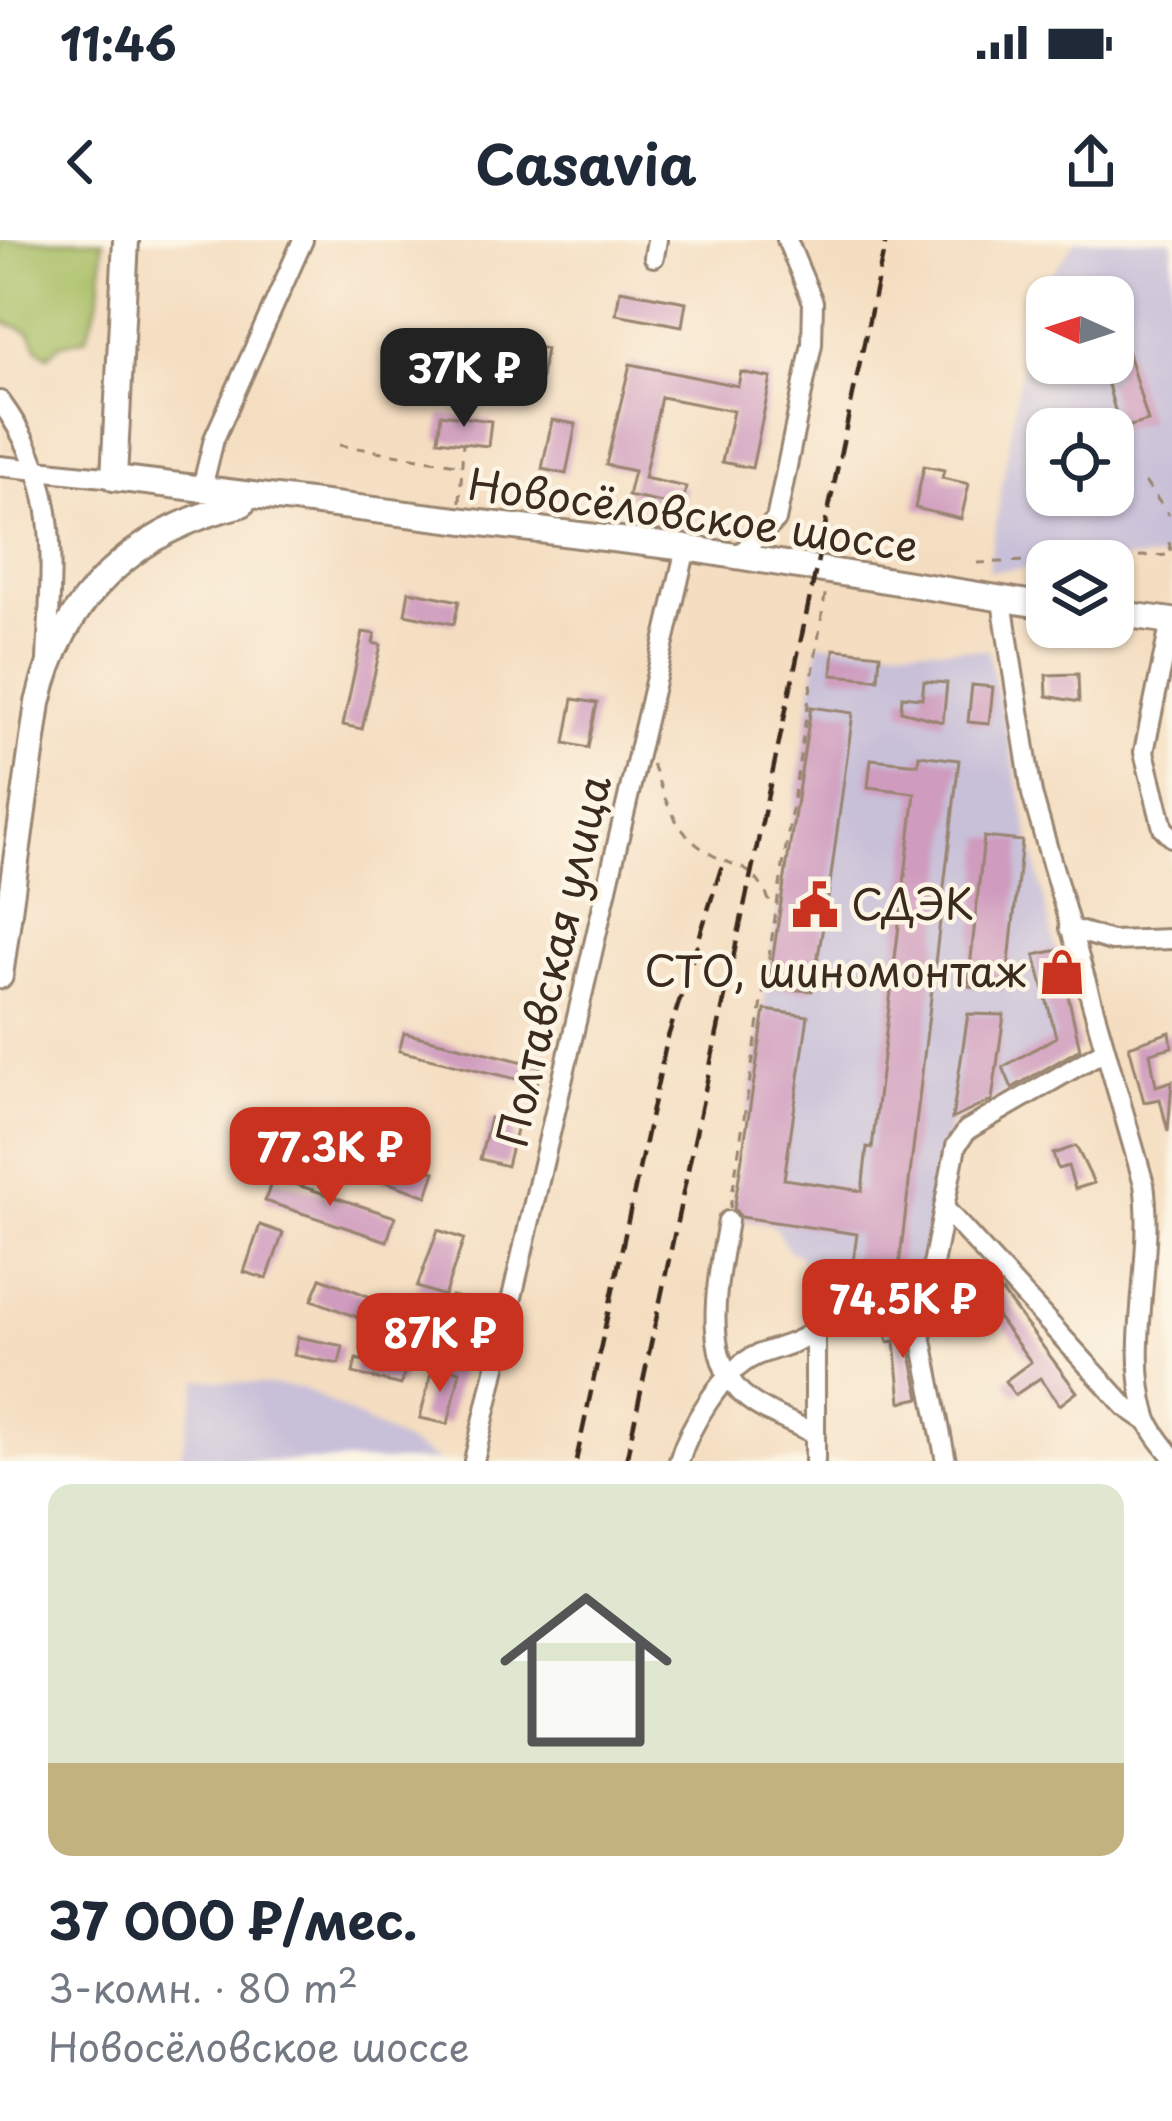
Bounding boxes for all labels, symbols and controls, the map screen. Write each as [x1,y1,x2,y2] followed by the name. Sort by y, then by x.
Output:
[60,8,177,76] text: 11:46
[475,122,697,203] text: Casavia
[48,129,114,195] icon: back
[1058,129,1124,195] icon: share
[1026,276,1134,384] north arrow
[1026,276,1134,648] map controls
[380,328,548,430] pin: 37K ₽
[407,337,521,396] text: 37K ₽
[1026,408,1134,516] button: locate
[464,451,922,576] street label: Новосёловское шоссе
[1026,540,1134,648] button: layers
[478,768,625,1152] street label: Полтавская улица
[851,871,974,934] place label: СДЭК
[790,880,840,930] public building icon: СДЭК
[644,938,1027,1001] place label: СТО, шиномонтаж
[1037,947,1087,997] shop icon: СТО, шиномонтаж
[219,1107,441,1209] pin: 77.3K ₽
[257,1116,403,1175] text: 77.3K ₽
[792,1259,1014,1361] pin: 74.5K ₽
[829,1268,977,1327] text: 74.5K ₽
[356,1293,524,1395] pin: 87K ₽
[383,1302,497,1361] text: 87K ₽
[478,1562,694,1778] icon: home
[48,1880,418,1957] text: 37 000 ₽/мес.
[48,1957,358,2016] text: 3-комн. · 80 m²
[48,2016,469,2075] text: Новосёловское шоссе

